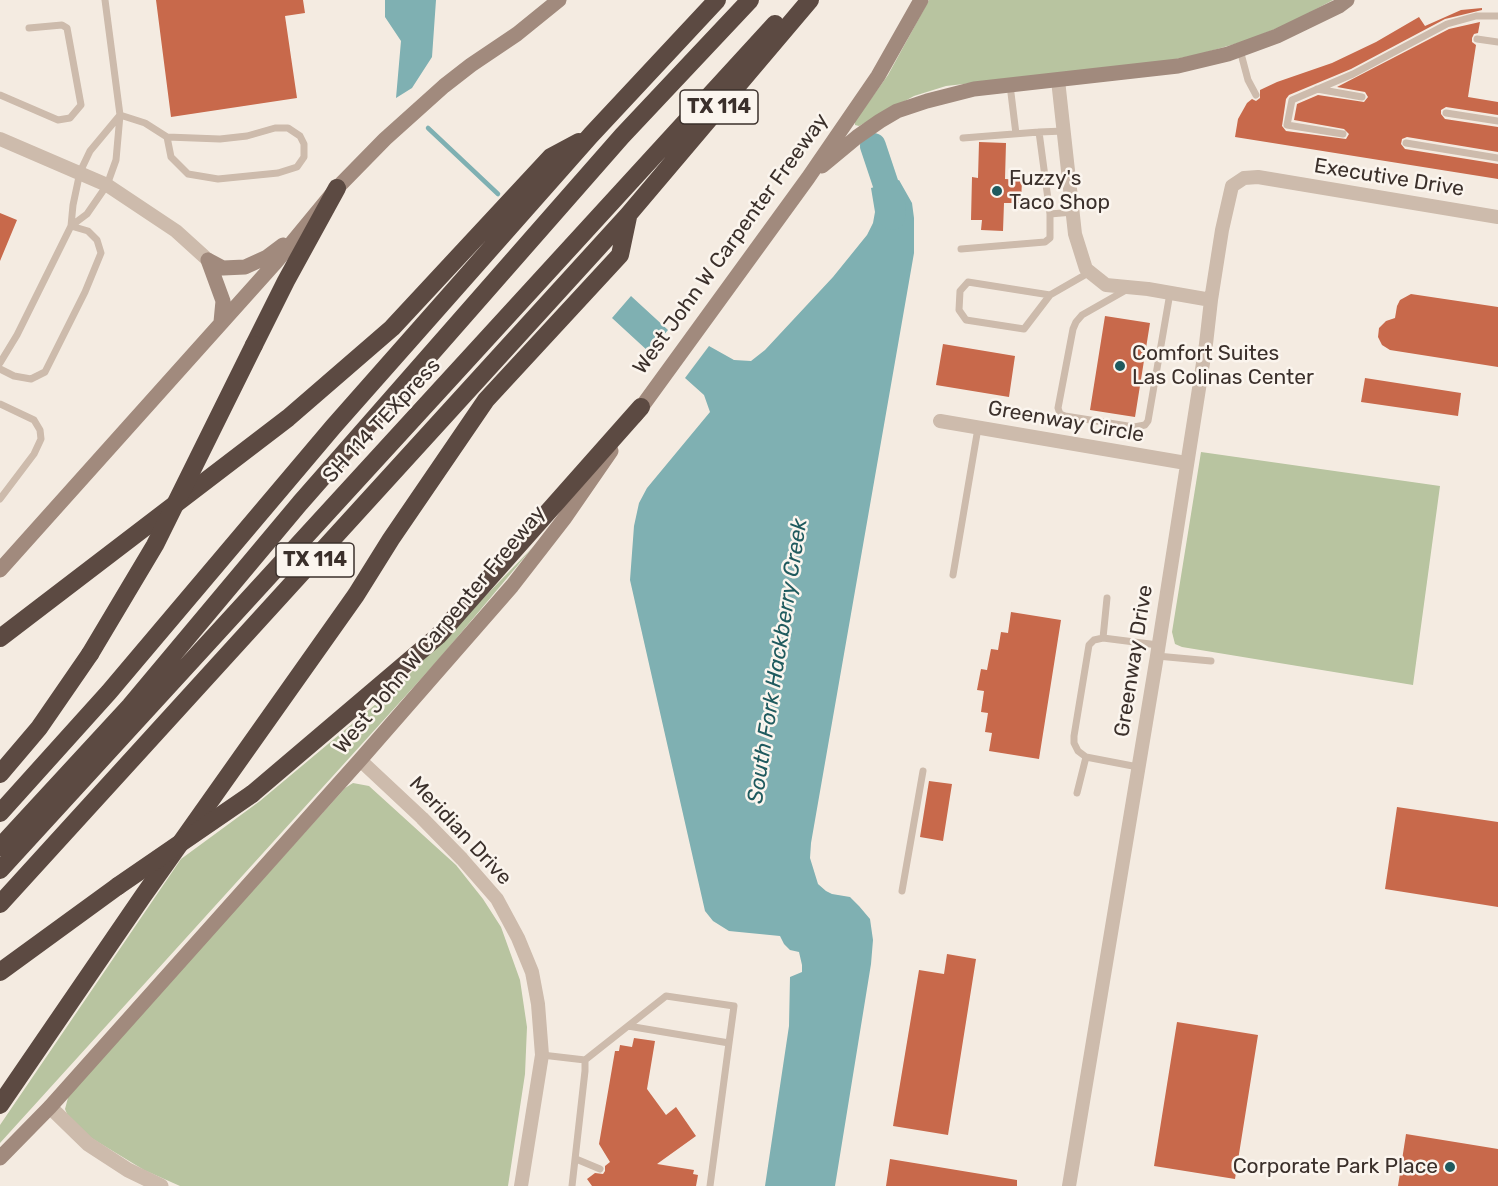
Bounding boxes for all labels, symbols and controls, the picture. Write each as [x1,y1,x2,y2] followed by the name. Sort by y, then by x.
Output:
[680,90,758,124] road number: TX 114
[628,109,834,379] street label: West John W Carpenter Freeway
[1312,154,1466,202] street label: Executive Drive
[1009,166,1110,216] place label: Fuzzy's Taco Shop
[990,184,1004,198] marker: Fuzzy's Taco Shop
[1132,341,1314,391] place label: Comfort Suites Las Colinas Center
[318,354,446,488] street label: SH 114 TEXpress
[1113,359,1127,373] marker: Comfort Suites Las Colinas Center
[986,396,1146,448] street label: Greenway Circle
[329,501,551,759] street label: West John W Carpenter Freeway
[742,517,814,805] water label: South Fork Hackberry Creek
[276,543,354,577] road number: TX 114
[1110,583,1158,739] street label: Greenway Drive
[403,772,517,890] street label: Meridian Drive
[1233,1154,1438,1180] place label: Corporate Park Place
[1443,1160,1457,1174] marker: Corporate Park Place

